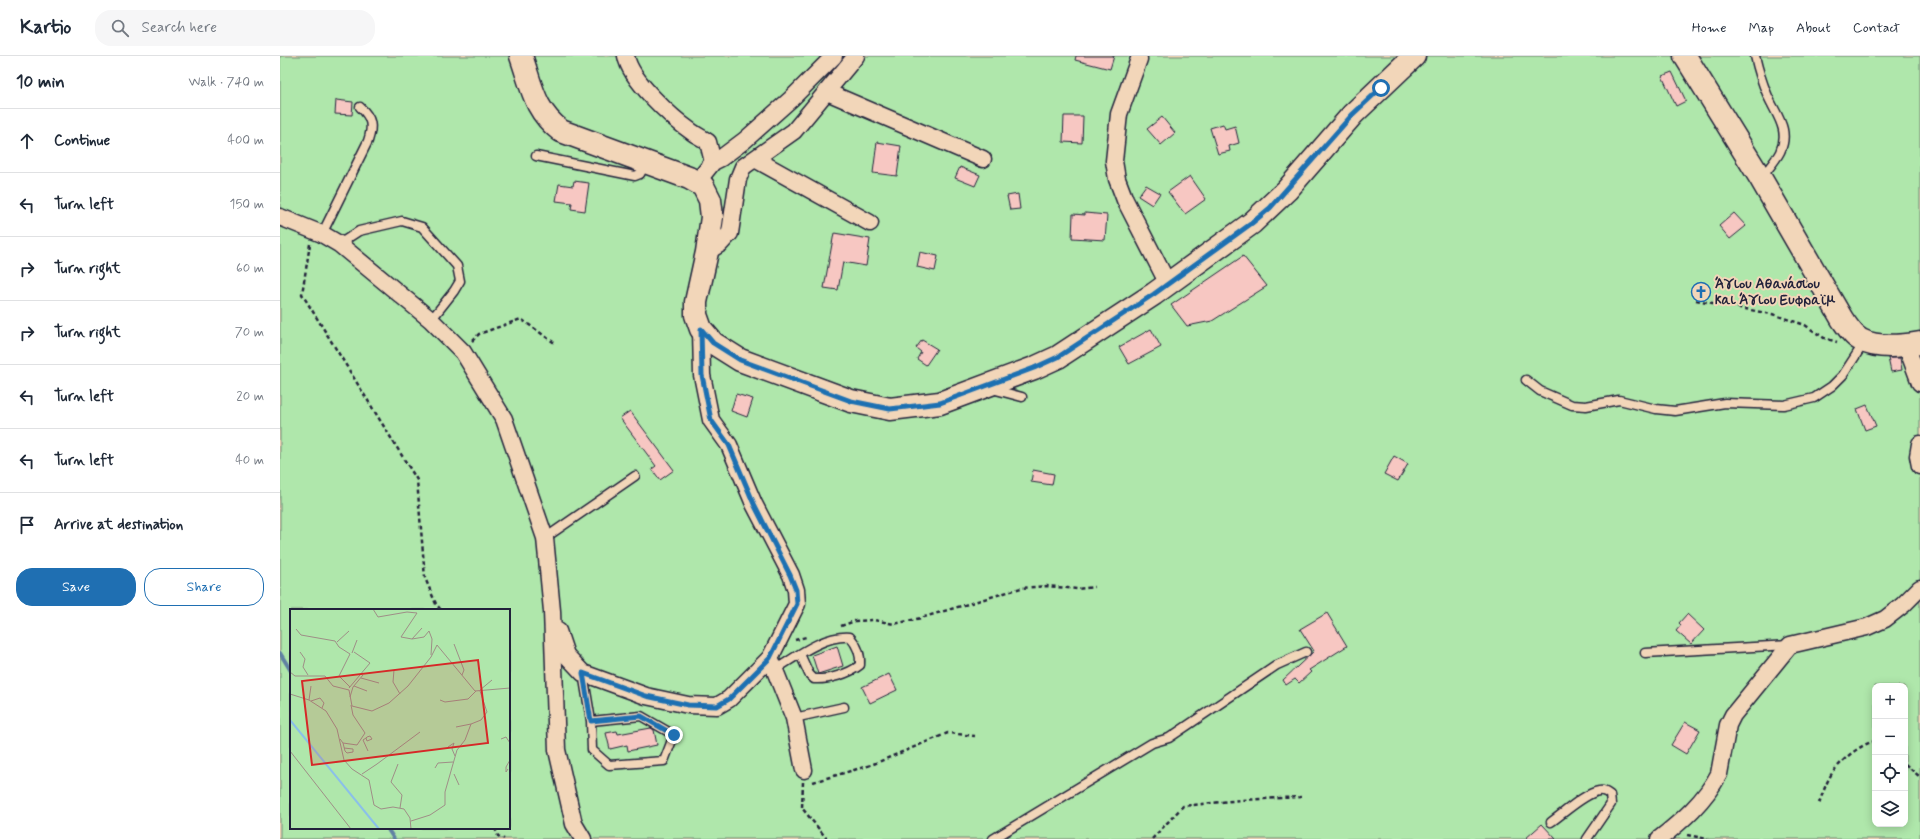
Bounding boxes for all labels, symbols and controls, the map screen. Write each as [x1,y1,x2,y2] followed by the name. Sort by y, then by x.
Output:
[95,10,375,46] search box
[20,15,71,40] text: Kartio
[109,17,131,39] icon: search
[141,18,217,38] text: Search here
[1692,19,1726,37] text: Home
[1748,19,1774,37] text: Map
[1796,19,1831,37] text: About
[1853,19,1900,37] text: Contact
[16,71,65,93] text: 10 min
[188,74,264,91] text: Walk · 740 m
[1372,79,1390,97] route start
[16,130,38,152] icon: ahead
[54,131,110,151] text: Continue
[227,132,264,149] text: 400 m
[16,194,38,216] icon: left
[54,195,114,215] text: Turn left
[230,196,264,213] text: 150 m
[16,258,38,280] icon: right
[54,259,121,279] text: Turn right
[236,260,264,277] text: 60 m
[1715,275,1836,309] place label: Άγιου Αθανάσιου και Άγιου Ευφραϊμ
[1690,281,1712,303] church icon: Άγιου Αθανάσιου και Άγιου Ευφραϊμ
[16,322,38,344] icon: right
[54,323,121,343] text: Turn right
[235,324,264,341] text: 70 m
[16,386,38,408] icon: left
[54,387,114,407] text: Turn left
[236,388,264,405] text: 20 m
[16,450,38,472] icon: left
[54,451,114,471] text: Turn left
[235,452,264,469] text: 40 m
[16,514,38,536] icon: arrive
[54,515,183,535] text: Arrive at destination
[16,568,136,606] button: Save
[144,568,264,606] button: Share
[290,609,510,829] inset map
[1872,683,1908,827] map controls
[1872,683,1908,719] button: +
[1872,719,1908,755] button: −
[665,726,683,744] route end
[1872,755,1908,791] button: locate
[1872,791,1908,827] button: layers

